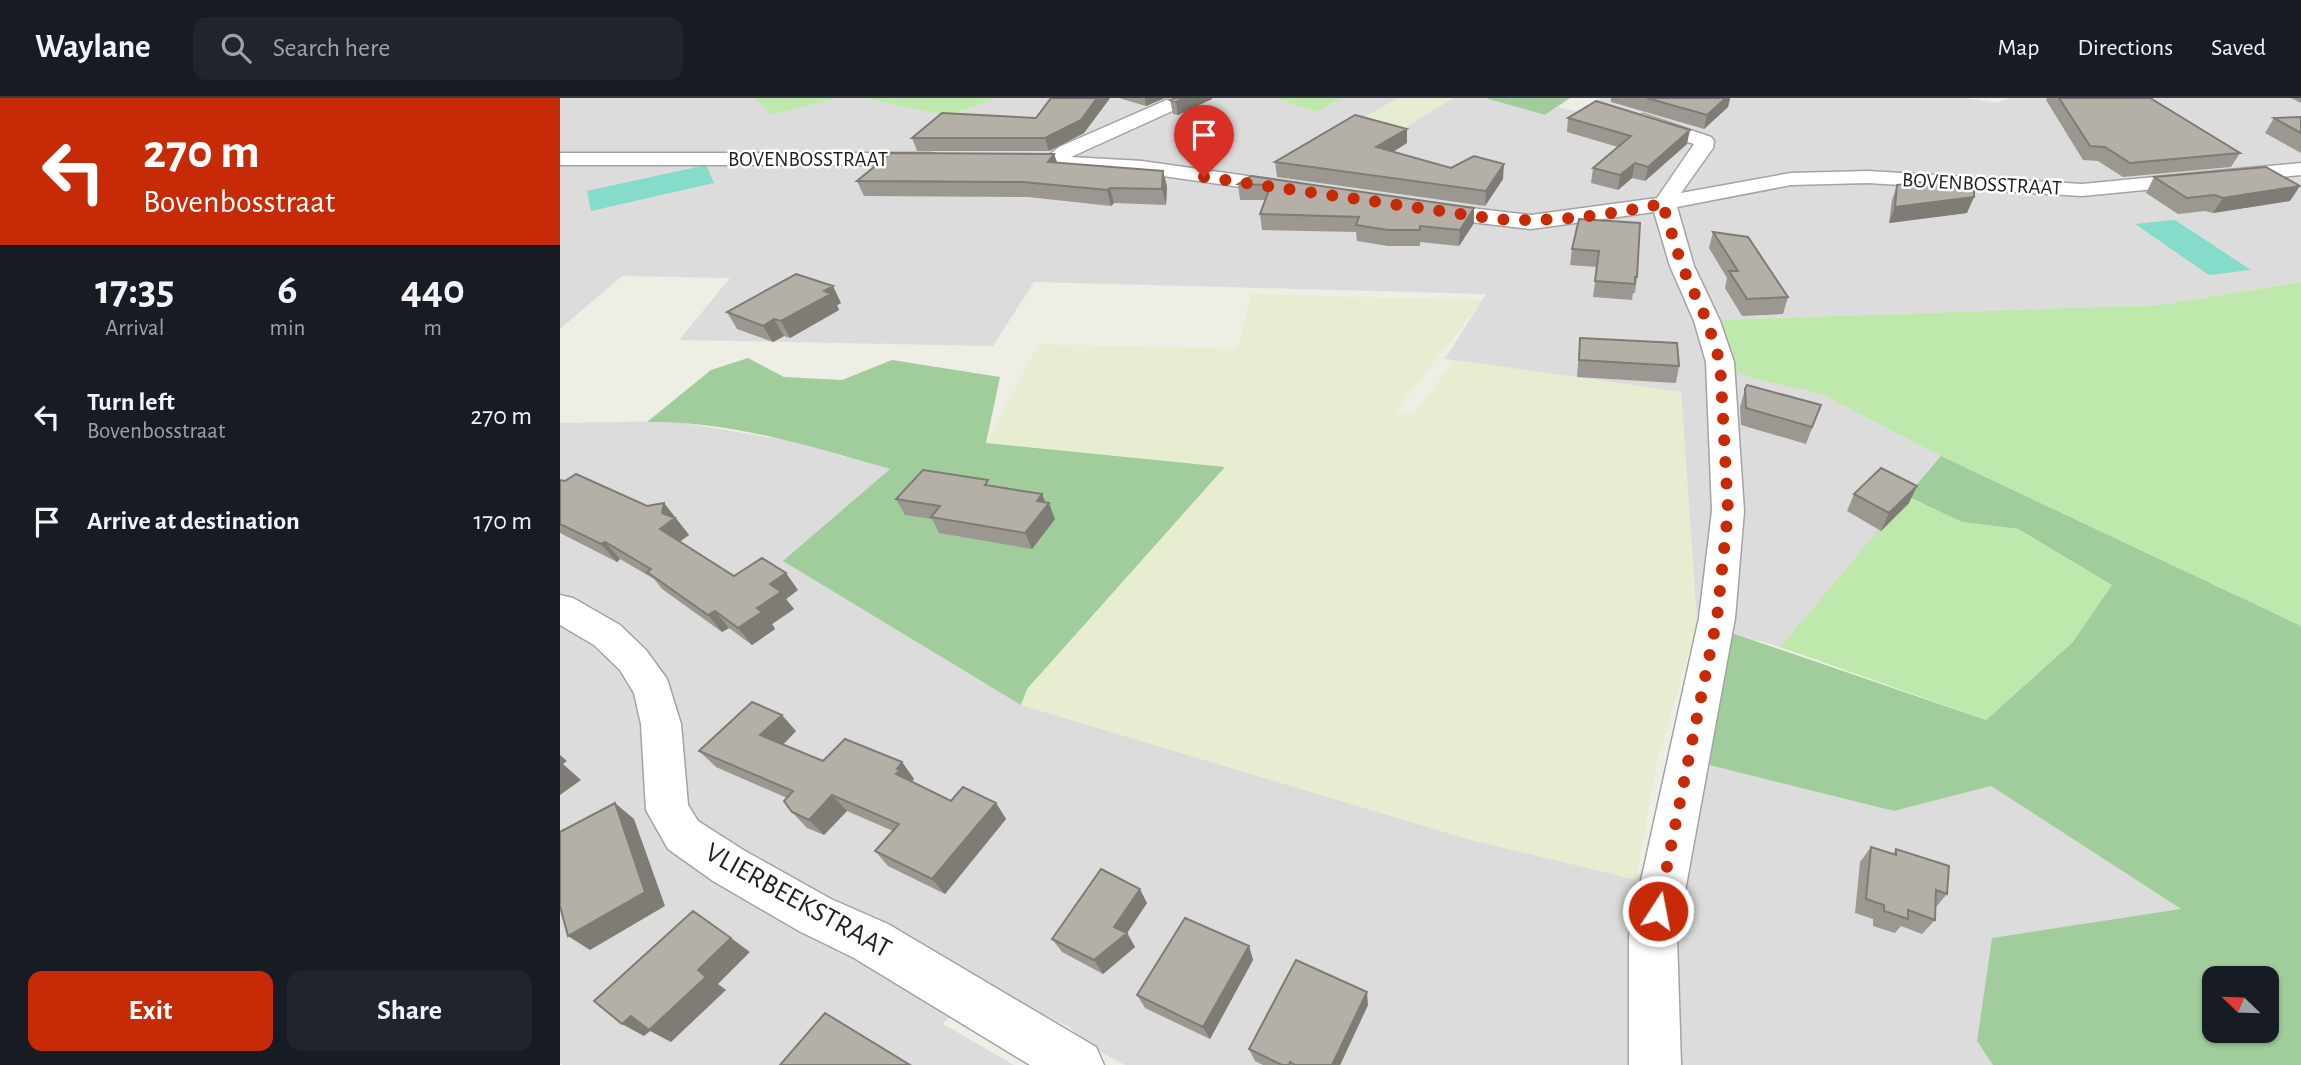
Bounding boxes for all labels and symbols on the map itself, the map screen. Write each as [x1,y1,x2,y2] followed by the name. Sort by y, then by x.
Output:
[1174,105,1234,177] pin
[728,149,888,170] street label: BOVENBOSSTRAAT
[1902,169,2062,199] street label: BOVENBOSSTRAAT
[700,838,896,964] street label: VLIERBEEKSTRAAT
[1621,874,1695,948] position arrow
[2202,966,2278,1043] north arrow

